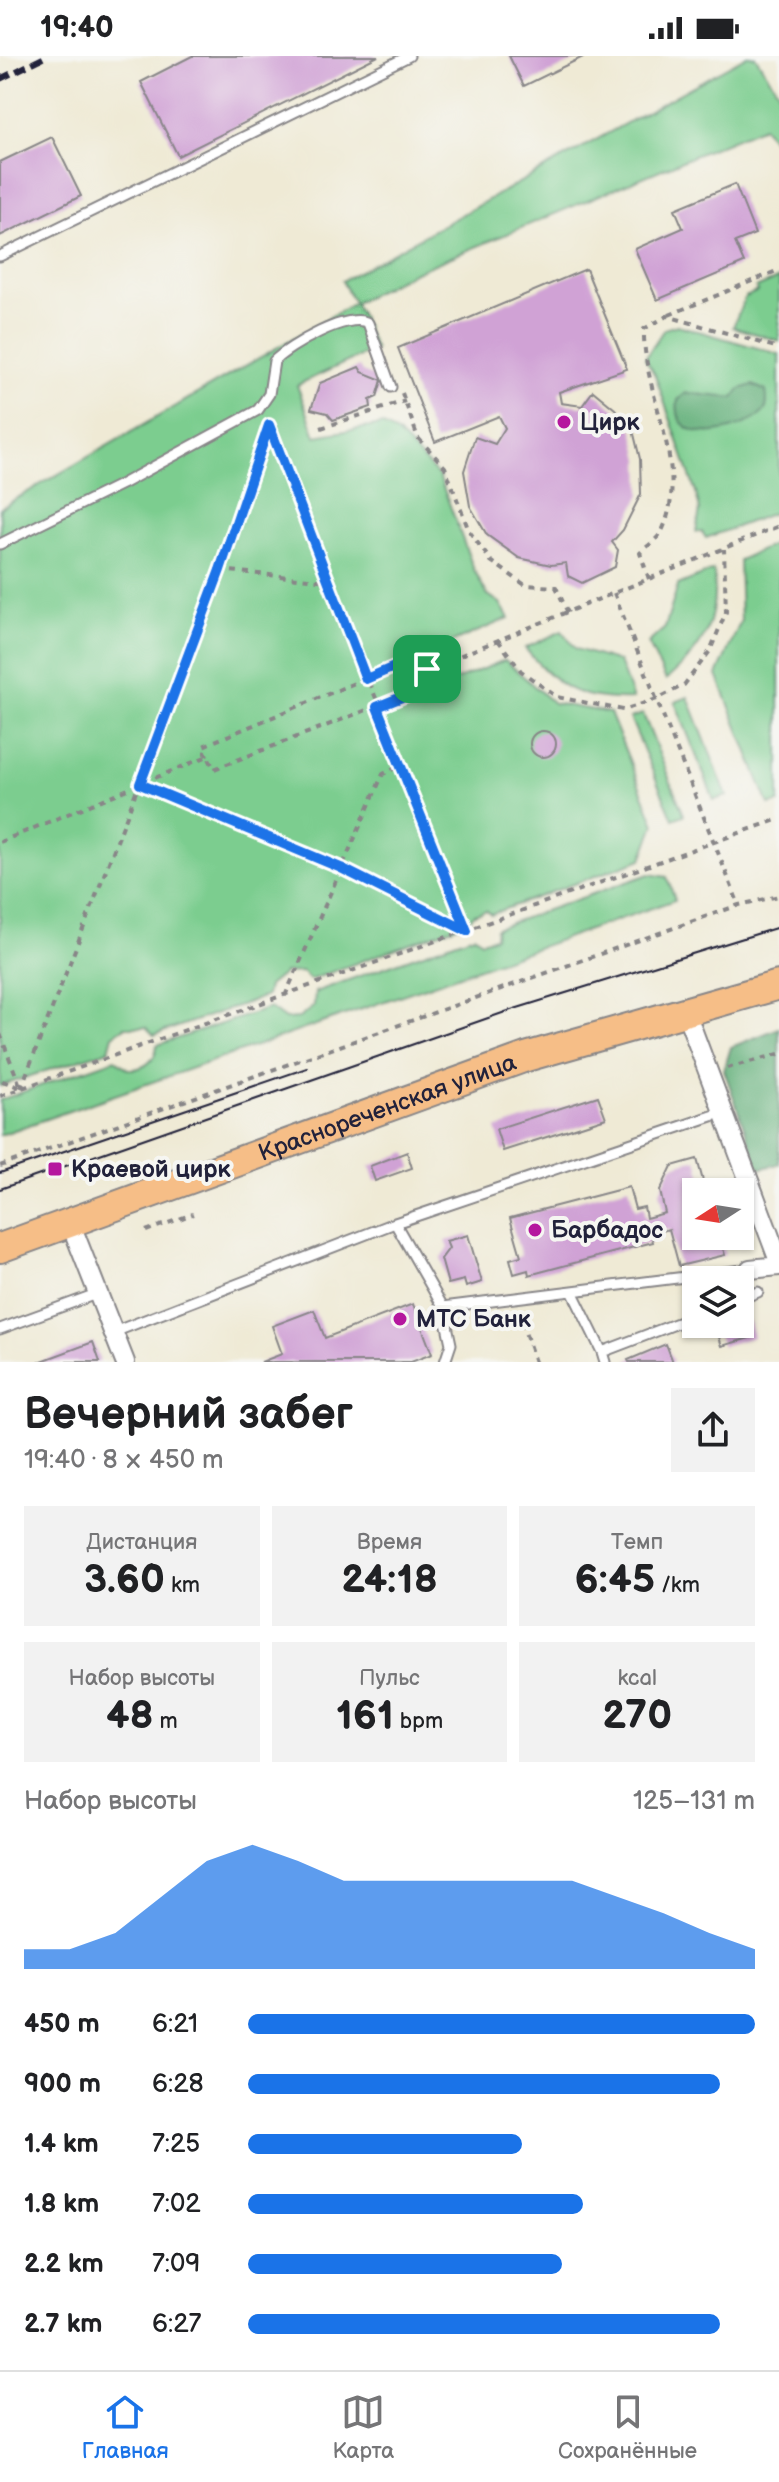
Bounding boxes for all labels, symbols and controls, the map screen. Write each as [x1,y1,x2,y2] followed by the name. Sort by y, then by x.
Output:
[40,10,114,46] text: 19:40
[580,408,641,437] place label: Цирк
[555,413,573,431] marker: Цирк
[393,635,461,703] pin
[405,647,449,691] icon: arrive
[255,1048,520,1168] street label: Краснореченская улица
[71,1155,231,1184] place label: Краевой цирк
[46,1160,64,1178] marker: Краевой цирк
[682,1178,754,1250] north arrow
[682,1178,754,1338] map controls
[551,1216,663,1245] place label: Барбадос
[526,1221,544,1239] marker: Барбадос
[682,1266,754,1338] button: layers
[416,1305,532,1334] place label: МТС Банк
[391,1310,409,1328] marker: МТС Банк
[24,1388,353,1441] text: Вечерний забег
[671,1388,755,1472] button: share
[24,1445,223,1476] text: 19:40 · 8 × 450 m
[86,1529,198,1556] text: Дистанция
[357,1529,422,1556] text: Время
[611,1529,663,1556] text: Темп
[84,1556,165,1604] text: 3.60
[341,1556,438,1604] text: 24:18
[574,1556,655,1604] text: 6:45
[165,1572,200,1599] text: km
[655,1572,700,1599] text: /km
[69,1665,215,1692] text: Набор высоты
[359,1665,420,1692] text: Пульс
[617,1665,657,1692] text: kcal
[106,1692,154,1740] text: 48
[336,1692,394,1740] text: 161
[602,1692,672,1740] text: 270
[154,1708,178,1735] text: m
[394,1708,443,1735] text: bpm
[24,1786,197,1817] text: Набор высоты
[633,1786,755,1817] text: 125–131 m
[24,2009,100,2040] text: 450 m
[152,2009,198,2040] text: 6:21
[24,2069,101,2100] text: 900 m
[152,2069,204,2100] text: 6:28
[24,2129,99,2160] text: 1.4 km
[152,2129,200,2160] text: 7:25
[24,2189,99,2220] text: 1.8 km
[152,2189,201,2220] text: 7:02
[24,2249,104,2280] text: 2.2 km
[152,2249,200,2280] text: 7:09
[24,2309,102,2340] text: 2.7 km
[152,2309,201,2340] text: 6:27
[82,2390,169,2465] tab: Главная
[332,2390,394,2465] tab: Карта
[558,2390,697,2465] tab: Сохранённые

